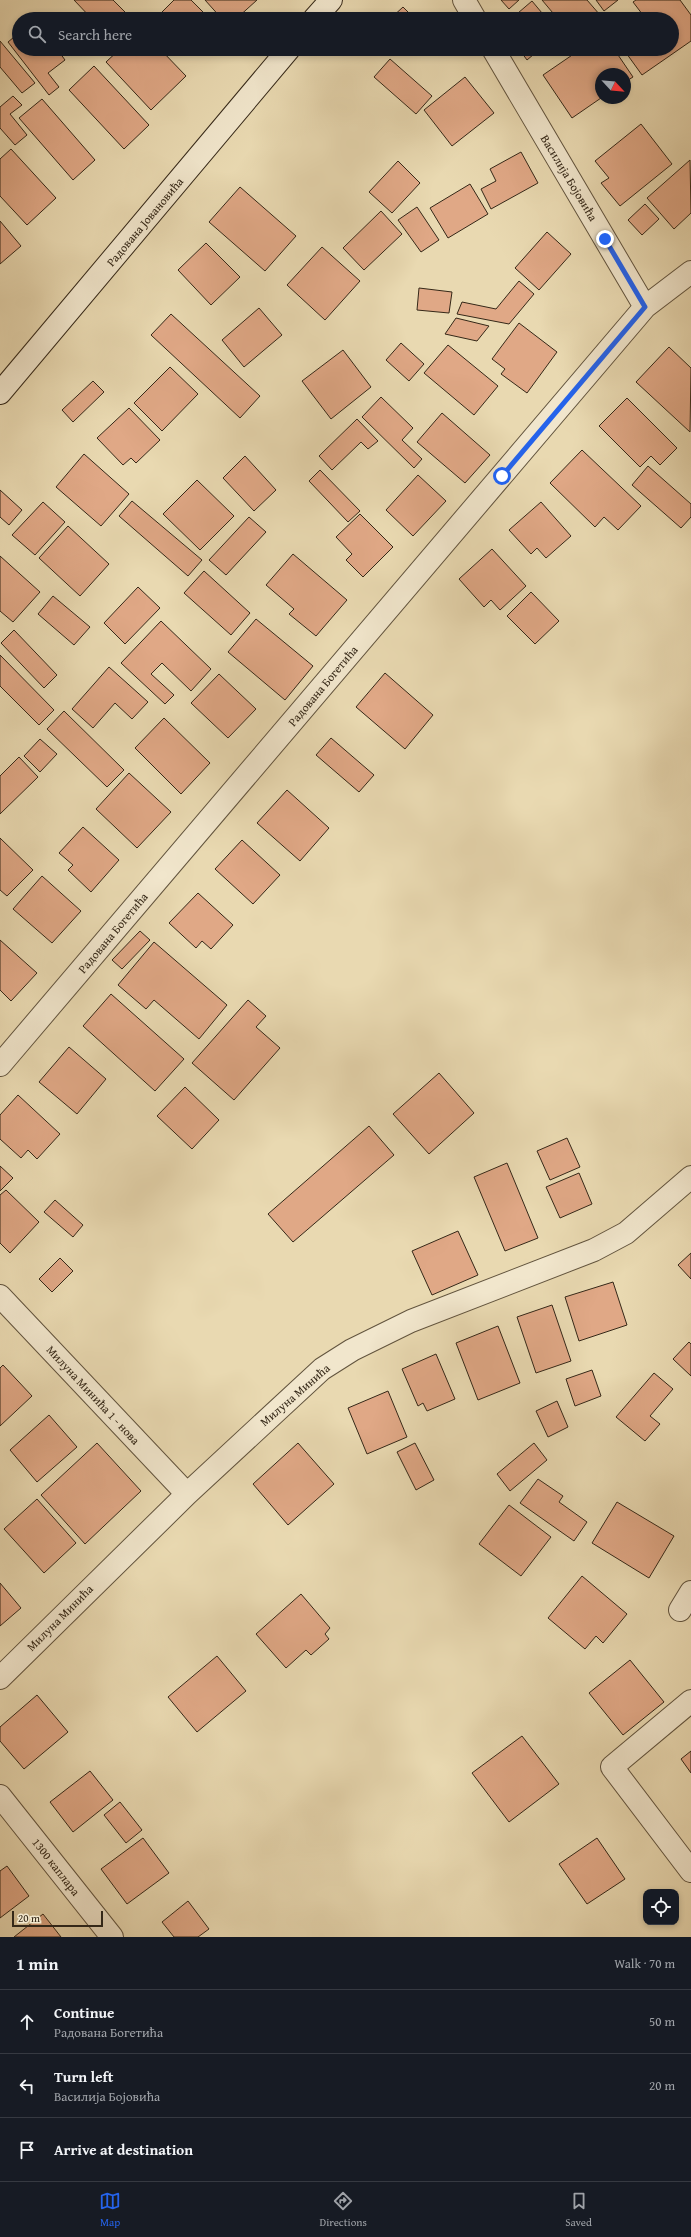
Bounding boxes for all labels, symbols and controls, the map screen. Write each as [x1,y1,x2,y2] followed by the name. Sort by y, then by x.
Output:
[12,12,679,56] search box
[26,23,48,45] icon: search
[58,24,132,45] text: Search here
[595,68,631,104] north arrow
[537,131,602,224] street label: Василија Бојовића
[102,173,187,270] street label: Радована Јовановића
[596,230,614,248] route end
[493,467,511,485] route start
[284,641,362,730] street label: Радована Богетића
[74,888,152,977] street label: Радована Богетића
[43,1341,144,1448] street label: Милуна Минића 1 - нова
[256,1359,334,1430] street label: Милуна Минића
[23,1580,97,1655] street label: Милуна Минића
[28,1834,85,1899] street label: 1300 каплара
[643,1889,679,1925] map controls
[643,1889,679,1925] button: locate
[12,1909,103,1928] scale bar
[18,1910,40,1926] text: 20 m
[16,1951,58,1976] text: 1 min
[614,1954,675,1973] text: Walk · 70 m
[54,2002,115,2023] text: Continue
[16,2011,38,2033] icon: ahead
[649,2012,675,2031] text: 50 m
[54,2023,163,2042] text: Радована Богетића
[54,2066,113,2087] text: Turn left
[16,2075,38,2097] icon: left
[649,2076,675,2095] text: 20 m
[54,2087,160,2106] text: Василија Бојовића
[16,2139,38,2161] icon: arrive
[54,2139,193,2160] text: Arrive at destination
[99,2190,121,2230] tab: Map
[320,2190,367,2230] tab: Directions
[565,2190,592,2230] tab: Saved

